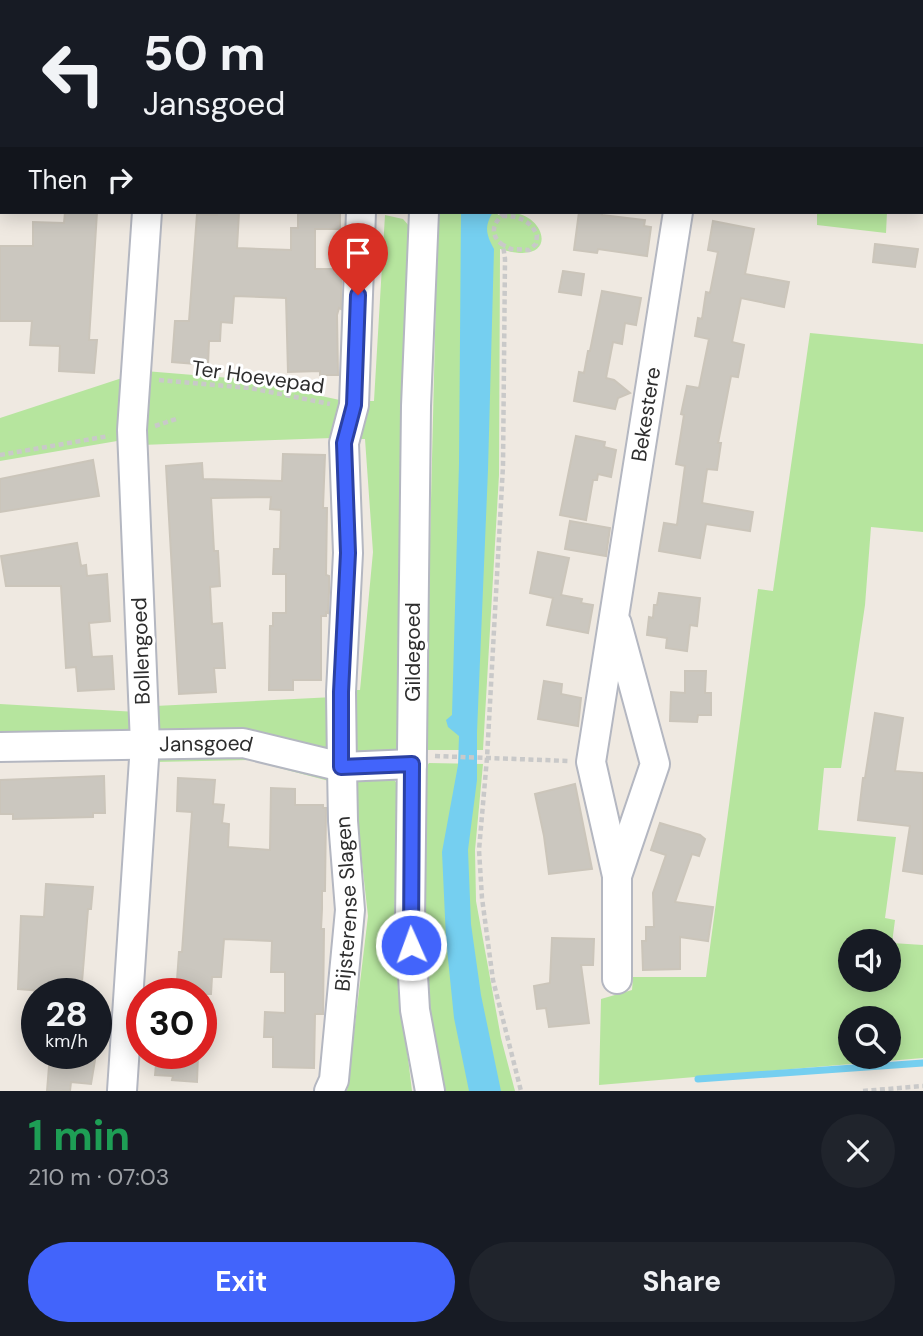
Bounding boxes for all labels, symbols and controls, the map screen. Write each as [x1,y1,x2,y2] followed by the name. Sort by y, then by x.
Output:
[143,21,266,85] text: 50 m
[28,28,119,119] icon: left
[143,83,285,125] text: Jansgoed
[101,161,139,199] icon: right
[28,163,87,197] text: Then
[328,223,388,295] pin
[339,234,377,272] icon: arrive
[190,354,326,400] street label: Ter Hoevepad
[625,365,667,464] street label: Bekestere
[125,597,157,705] street label: Bollengoed
[399,602,427,702] street label: Gildegoed
[159,729,256,759] street label: Jansgoed
[328,815,364,993] street label: Bijsterense Slagen
[374,908,448,982] position arrow
[838,929,901,1069] map controls
[838,929,901,992] button: sound
[126,978,217,1069] speed limit sign: 30
[45,991,88,1037] text: 28
[838,1006,901,1069] button: search
[45,1029,88,1053] text: km/h
[28,1108,130,1163] text: 1 min
[821,1114,895,1188] button: close
[28,1162,169,1192] text: 210 m · 07:03
[28,1242,455,1322] button: Exit
[469,1242,895,1322] button: Share

